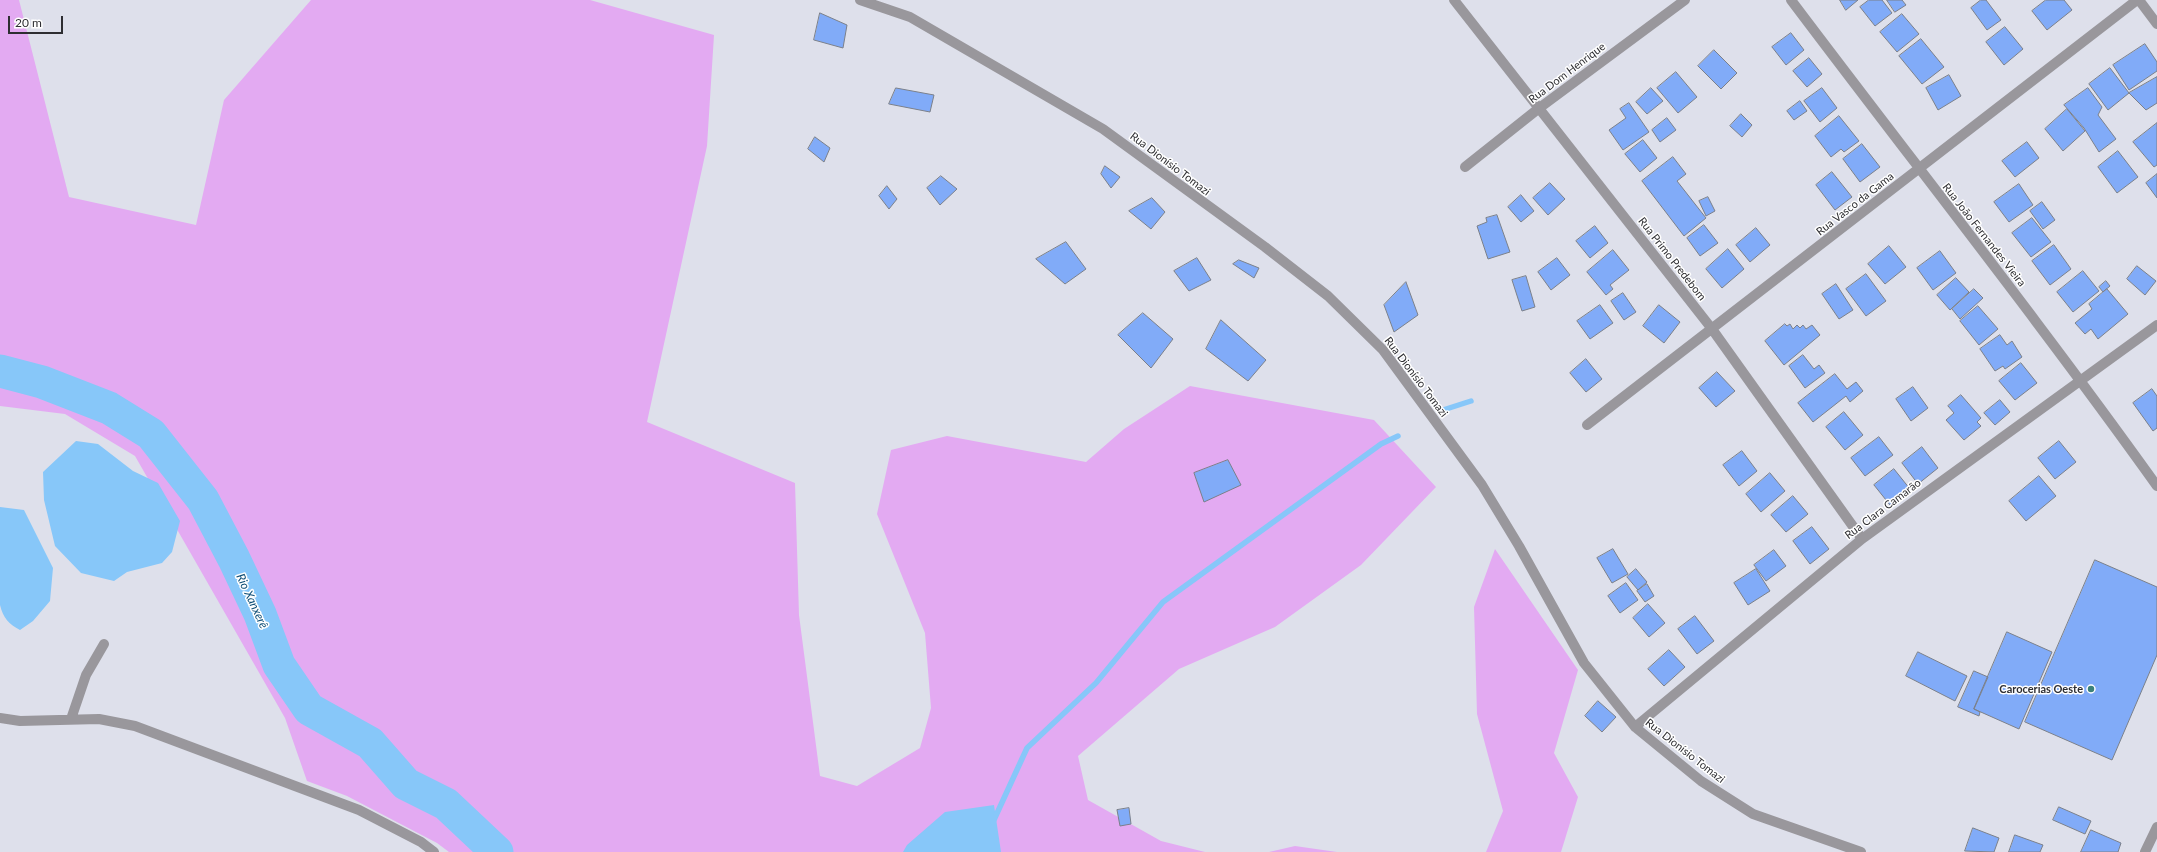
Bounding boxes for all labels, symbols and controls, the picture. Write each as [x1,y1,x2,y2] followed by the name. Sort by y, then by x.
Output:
[10,8,65,34] scale bar
[15,15,42,30] text: 20 m
[1526,40,1608,106] street label: Rua Dom Henrique
[1127,130,1213,198] street label: Rua Dionísio Tomazi
[1814,170,1896,238] street label: Rua Vasco da Gama
[1940,181,2028,289] street label: Rua João Fernandes Vieira
[1635,215,1709,303] street label: Rua Primo Predebom
[1382,334,1450,420] street label: Rua Dionísio Tomazi
[1842,476,1924,542] street label: Rua Clara Camarão
[233,571,271,631] water label: Rio Xanxerê
[1999,682,2083,696] place label: Carocerias Oeste
[2086,684,2096,694] marker: Carocerias Oeste
[1643,716,1727,786] street label: Rua Dionísio Tomazi

